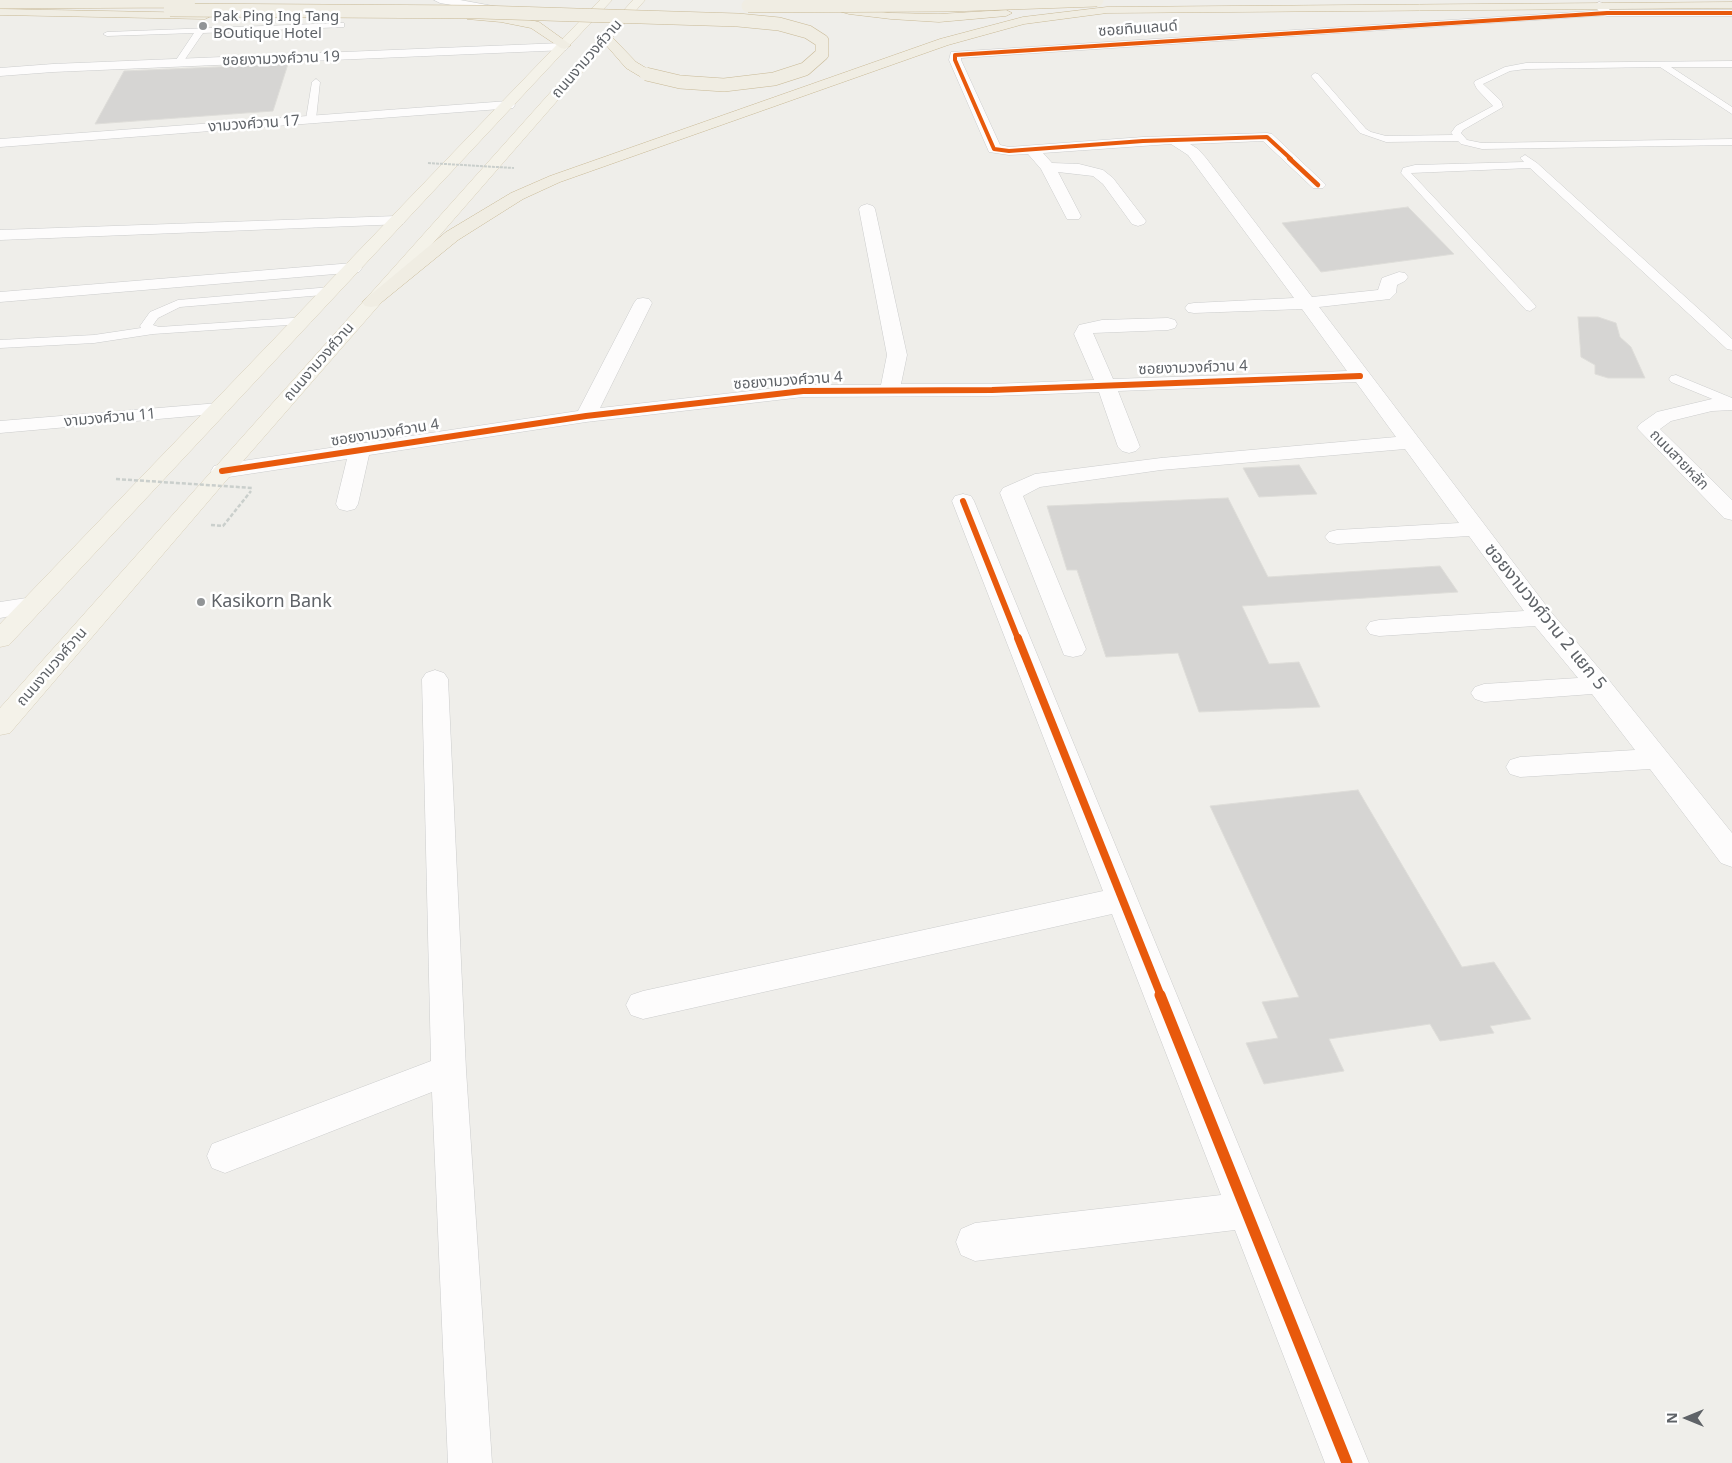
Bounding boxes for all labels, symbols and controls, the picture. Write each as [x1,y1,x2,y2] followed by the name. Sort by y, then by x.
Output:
[213,8,339,43] place label: Pak Ping Ing Tang BOutique Hotel
[548,16,626,102] street label: ถนนงามวงศ์วาน
[1098,17,1178,41] street label: ซอยทิมแลนด์
[197,20,209,32] marker: Pak Ping Ing Tang BOutique Hotel
[222,48,340,70] street label: ซอยงามวงศ์วาน 19
[208,112,300,136] street label: งามวงศ์วาน 17
[280,319,358,405] street label: ถนนงามวงศ์วาน
[1138,357,1248,379] street label: ซอยงามวงศ์วาน 4
[733,368,843,394] street label: ซอยงามวงศ์วาน 4
[63,405,157,431] street label: งามวงศ์วาน 11
[330,416,440,450] street label: ซอยงามวงศ์วาน 4
[1646,426,1712,494] street label: ถนนสายหลัก
[1479,540,1611,694] street label: ซอยงามวงศ์วาน 2 แยก 5
[211,591,332,613] place label: Kasikorn Bank
[195,596,207,608] marker: Kasikorn Bank
[13,624,91,710] street label: ถนนงามวงศ์วาน
[1662,1393,1712,1443] north arrow
[1662,1412,1681,1424] text: N

